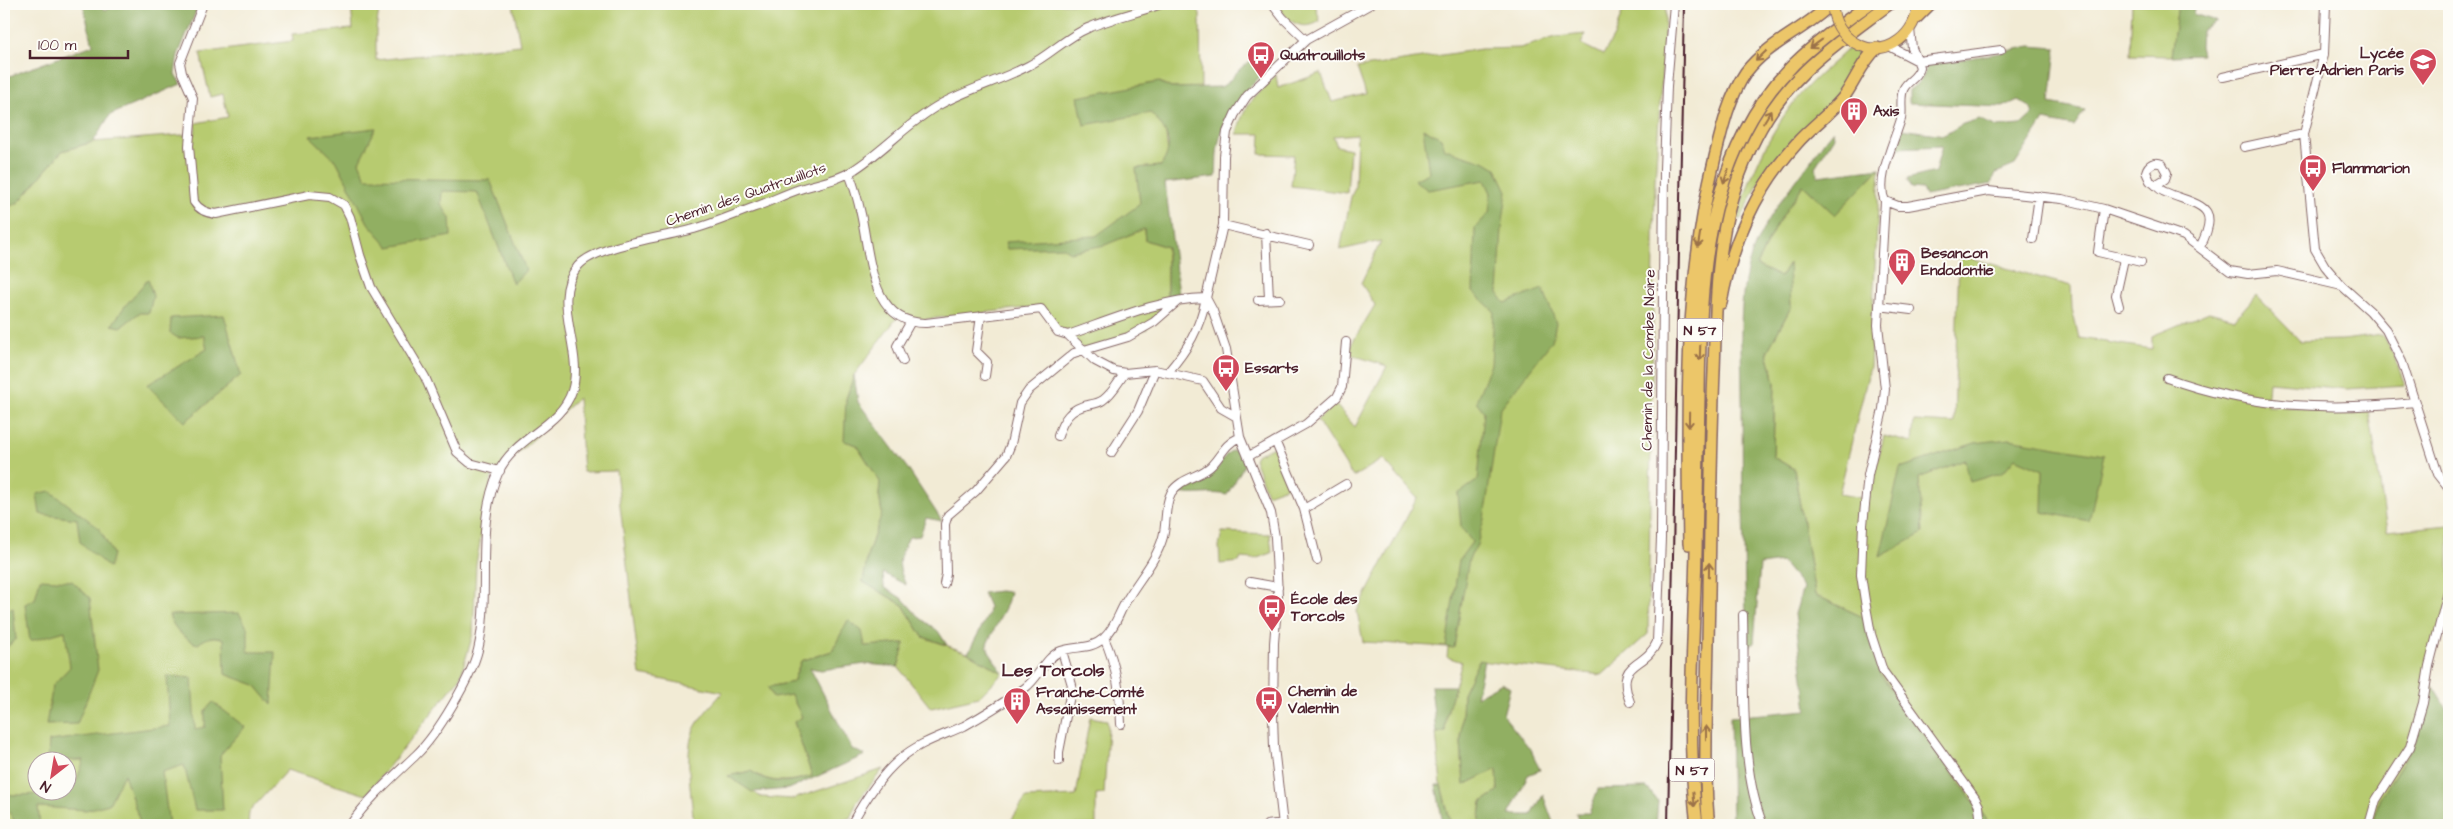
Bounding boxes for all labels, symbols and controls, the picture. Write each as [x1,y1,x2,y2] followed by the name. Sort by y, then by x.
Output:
[30,28,128,60] scale bar
[38,35,77,56] text: 100 m
[1810,38,1823,49] one-way arrow
[1246,40,1276,79] bus stop icon: Quatrouillots
[2270,43,2404,81] place label: Lycée Pierre-Adrien Paris
[1280,45,1366,66] place label: Quatrouillots
[2408,47,2438,86] school or university icon: Lycée Pierre-Adrien Paris
[1755,50,1767,62] one-way arrow
[1839,96,1869,135] building icon: Axis
[1873,101,1900,122] place label: Axis
[1763,111,1773,125] one-way arrow
[2298,153,2328,192] bus stop icon: Flammarion
[663,157,830,232] street label: Chemin des Quatrouillots
[2332,158,2410,179] place label: Flammarion
[1721,168,1730,183] one-way arrow
[1693,232,1703,248] one-way arrow
[1921,243,1994,281] place label: Besancon Endodontie
[1887,247,1917,286] building icon: Besancon Endodontie
[1636,269,1661,451] street label: Chemin de la Combe Noire
[1678,318,1722,342] road number: N 57
[1695,345,1704,361] one-way arrow
[1211,353,1241,392] bus stop icon: Essarts
[1245,358,1299,379] place label: Essarts
[1684,412,1693,428] one-way arrow
[1705,563,1714,579] one-way arrow
[1290,589,1358,627] place label: École des Torcols
[1257,593,1287,632] bus stop icon: École des Torcols
[1001,658,1105,683] district label: Les Torcols
[1287,681,1357,719] place label: Chemin de Valentin
[1036,682,1144,720] place label: Franche-Comté Assainissement
[1254,685,1284,724] bus stop icon: Chemin de Valentin
[1002,686,1032,725] building icon: Franche-Comté Assainissement
[1701,726,1711,742] one-way arrow
[28,752,78,802] north arrow
[1670,758,1714,782] road number: N 57
[37,775,55,797] text: N
[1689,791,1699,807] one-way arrow

